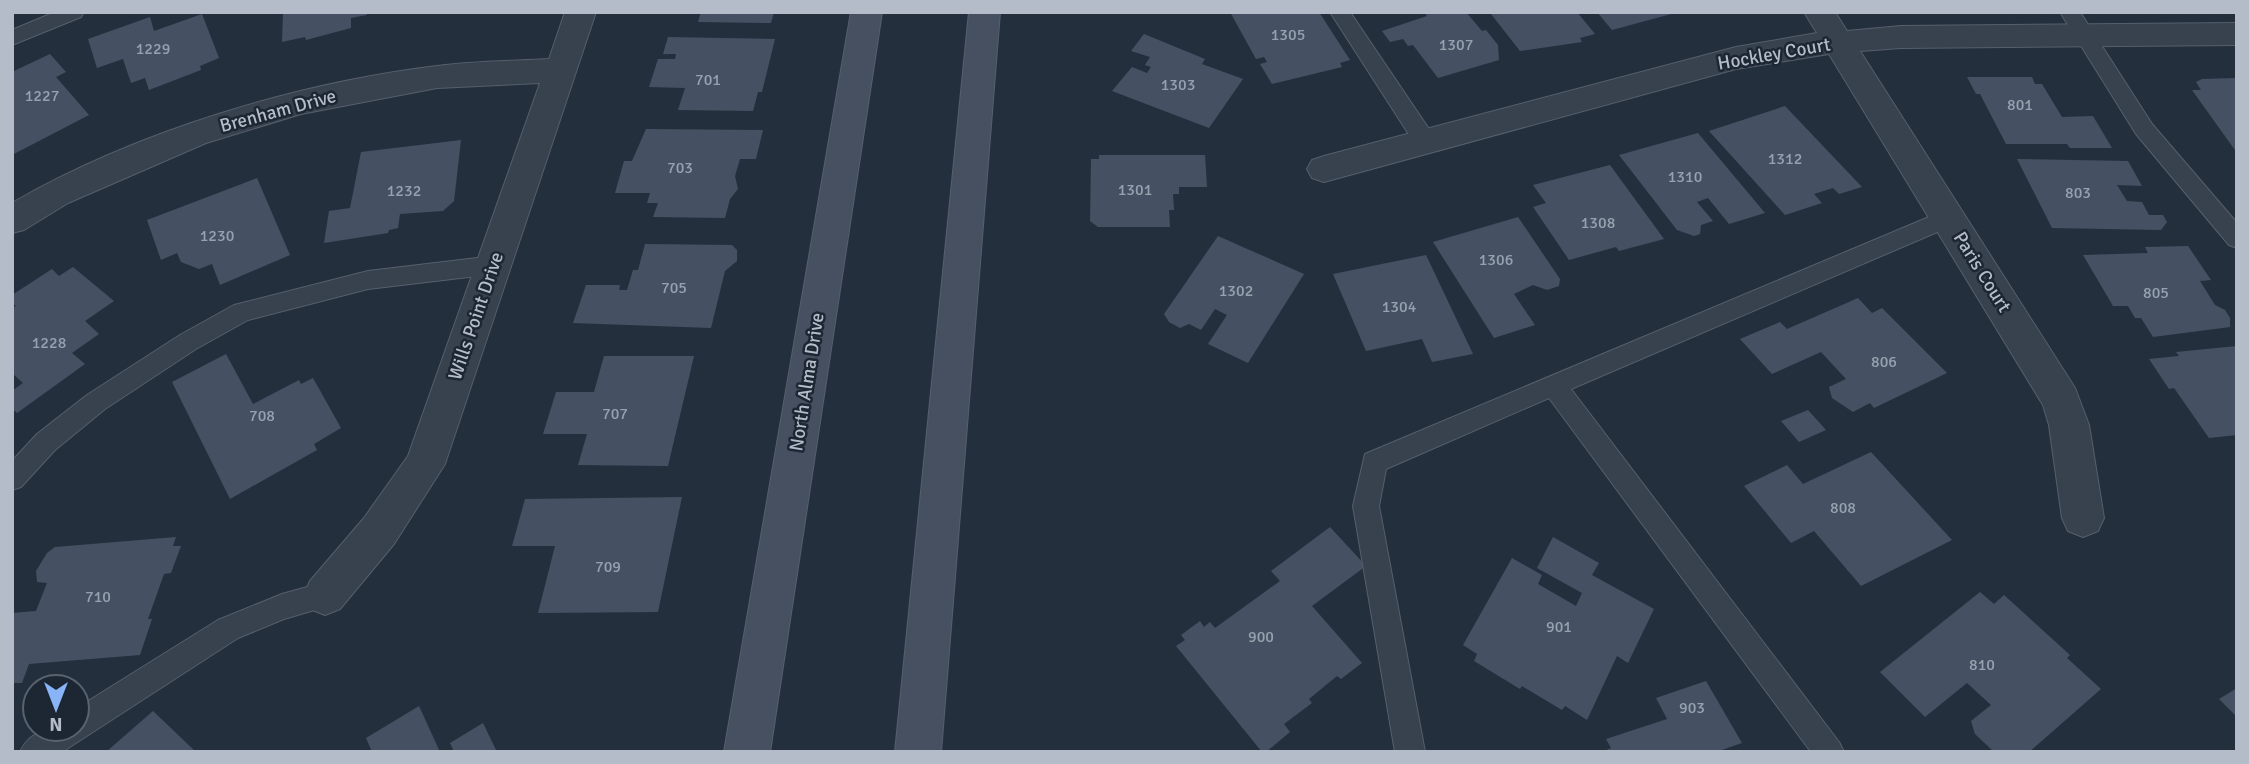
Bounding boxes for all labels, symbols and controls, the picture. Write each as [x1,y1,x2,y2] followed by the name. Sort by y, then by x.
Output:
[1271,25,1305,45] house number: 1305
[1716,32,1833,76] street label: Hockley Court
[1439,35,1473,55] house number: 1307
[136,39,170,59] house number: 1229
[695,70,721,90] house number: 701
[1161,75,1195,95] house number: 1303
[217,84,339,138] street label: Brenham Drive
[25,86,59,106] house number: 1227
[2007,95,2033,115] house number: 801
[1768,149,1802,169] house number: 1312
[667,158,693,178] house number: 703
[1668,167,1702,187] house number: 1310
[1118,180,1152,200] house number: 1301
[387,181,421,201] house number: 1232
[2065,183,2091,203] house number: 803
[1581,213,1615,233] house number: 1308
[200,226,234,246] house number: 1230
[1948,227,2016,317] street label: Paris Court
[443,249,509,383] street label: Wills Point Drive
[1479,250,1513,270] house number: 1306
[661,278,687,298] house number: 705
[1219,281,1253,301] house number: 1302
[2143,283,2169,303] house number: 805
[1382,297,1417,317] house number: 1304
[784,311,830,453] street label: North Alma Drive
[32,333,66,353] house number: 1228
[1871,352,1897,372] house number: 806
[602,404,628,424] house number: 707
[249,406,275,426] house number: 708
[1830,498,1856,518] house number: 808
[595,557,621,577] house number: 709
[85,587,111,607] house number: 710
[1546,617,1572,637] house number: 901
[1248,627,1274,647] house number: 900
[1969,655,1995,675] house number: 810
[21,673,91,743] north arrow
[1679,698,1705,718] house number: 903
[49,712,63,736] text: N

